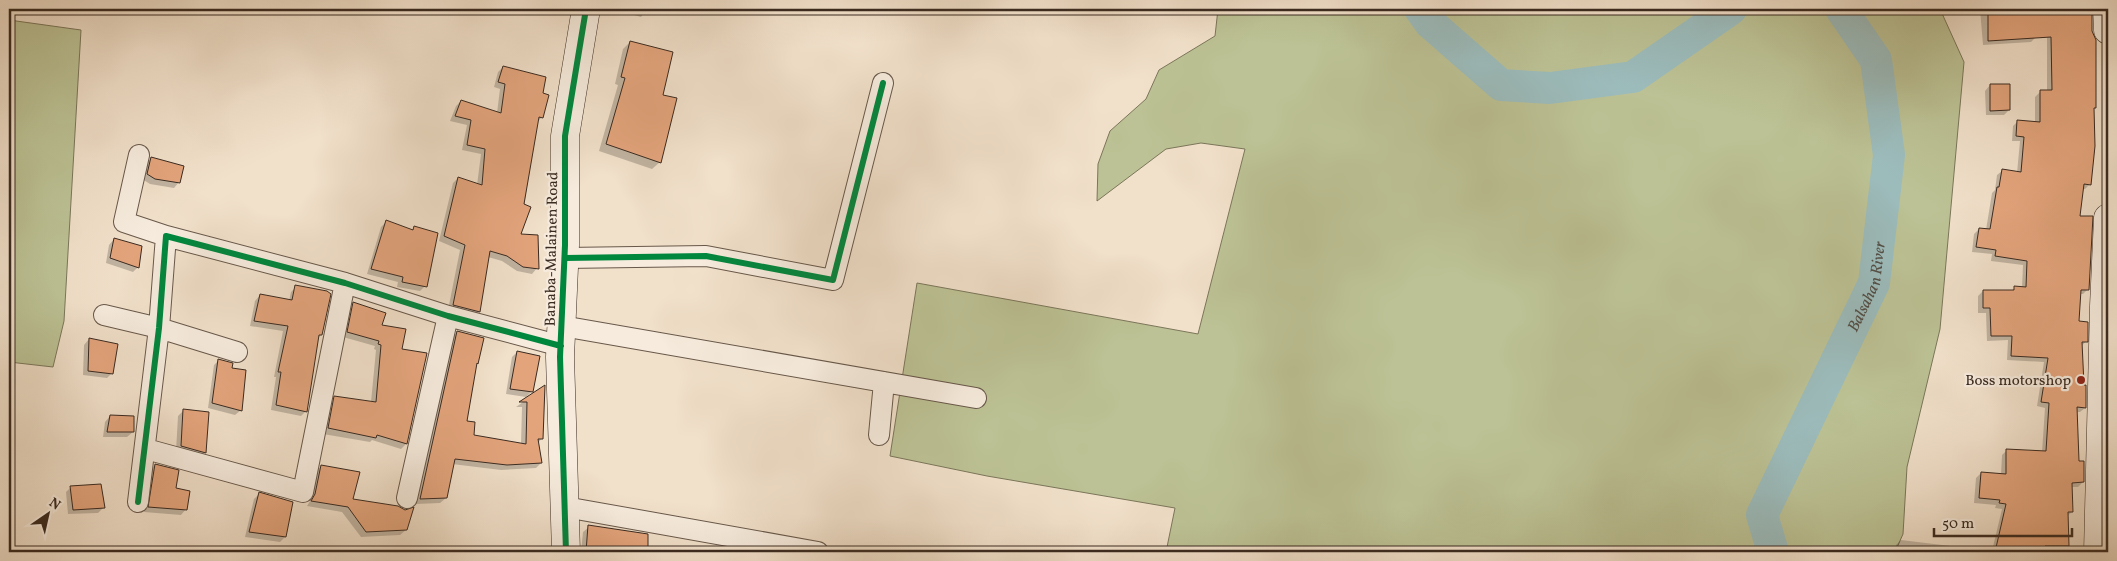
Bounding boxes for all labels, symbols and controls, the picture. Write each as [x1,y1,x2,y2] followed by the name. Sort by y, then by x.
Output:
[541,172,564,327] street label: Banaba-Malainen Road
[1843,239,1892,336] water label: Balsahan River
[1965,371,2071,392] place label: Boss motorshop
[2075,374,2087,386] marker: Boss motorshop
[22,488,72,538] north arrow
[45,494,64,515] text: N
[1934,506,2072,538] scale bar
[1942,514,1974,535] text: 50 m

